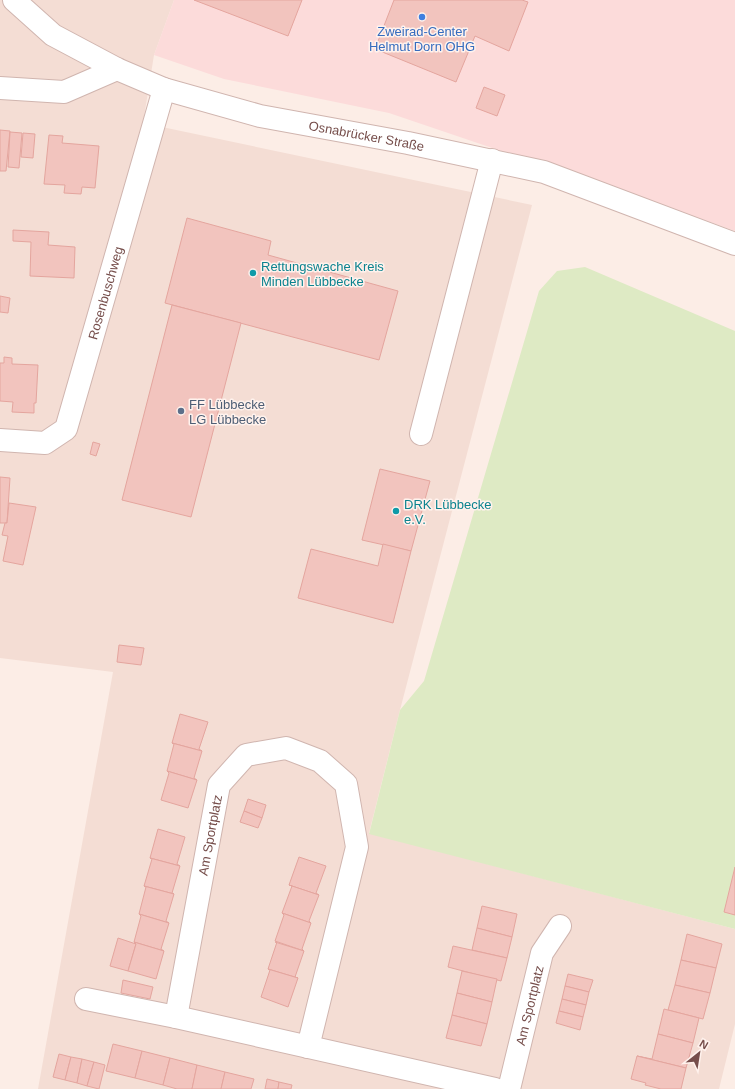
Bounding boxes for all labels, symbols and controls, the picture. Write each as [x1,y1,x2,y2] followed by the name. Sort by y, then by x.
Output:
[417,12,427,22] marker: Zweirad-Center Helmut Dorn OHG
[369,24,475,54] place label: Zweirad-Center Helmut Dorn OHG
[307,118,426,154] street label: Osnabrücker Straße
[85,245,126,341] street label: Rosenbuschweg
[261,259,384,289] place label: Rettungswache Kreis Minden Lübbecke
[248,268,258,278] marker: Rettungswache Kreis Minden Lübbecke
[189,397,266,427] place label: FF Lübbecke LG Lübbecke
[176,406,186,416] marker: FF Lübbecke LG Lübbecke
[404,497,491,527] place label: DRK Lübbecke e.V.
[391,506,401,516] marker: DRK Lübbecke e.V.
[195,794,225,877] street label: Am Sportplatz
[513,964,547,1047] street label: Am Sportplatz
[679,1033,719,1073] north arrow
[698,1037,710,1052] text: N

